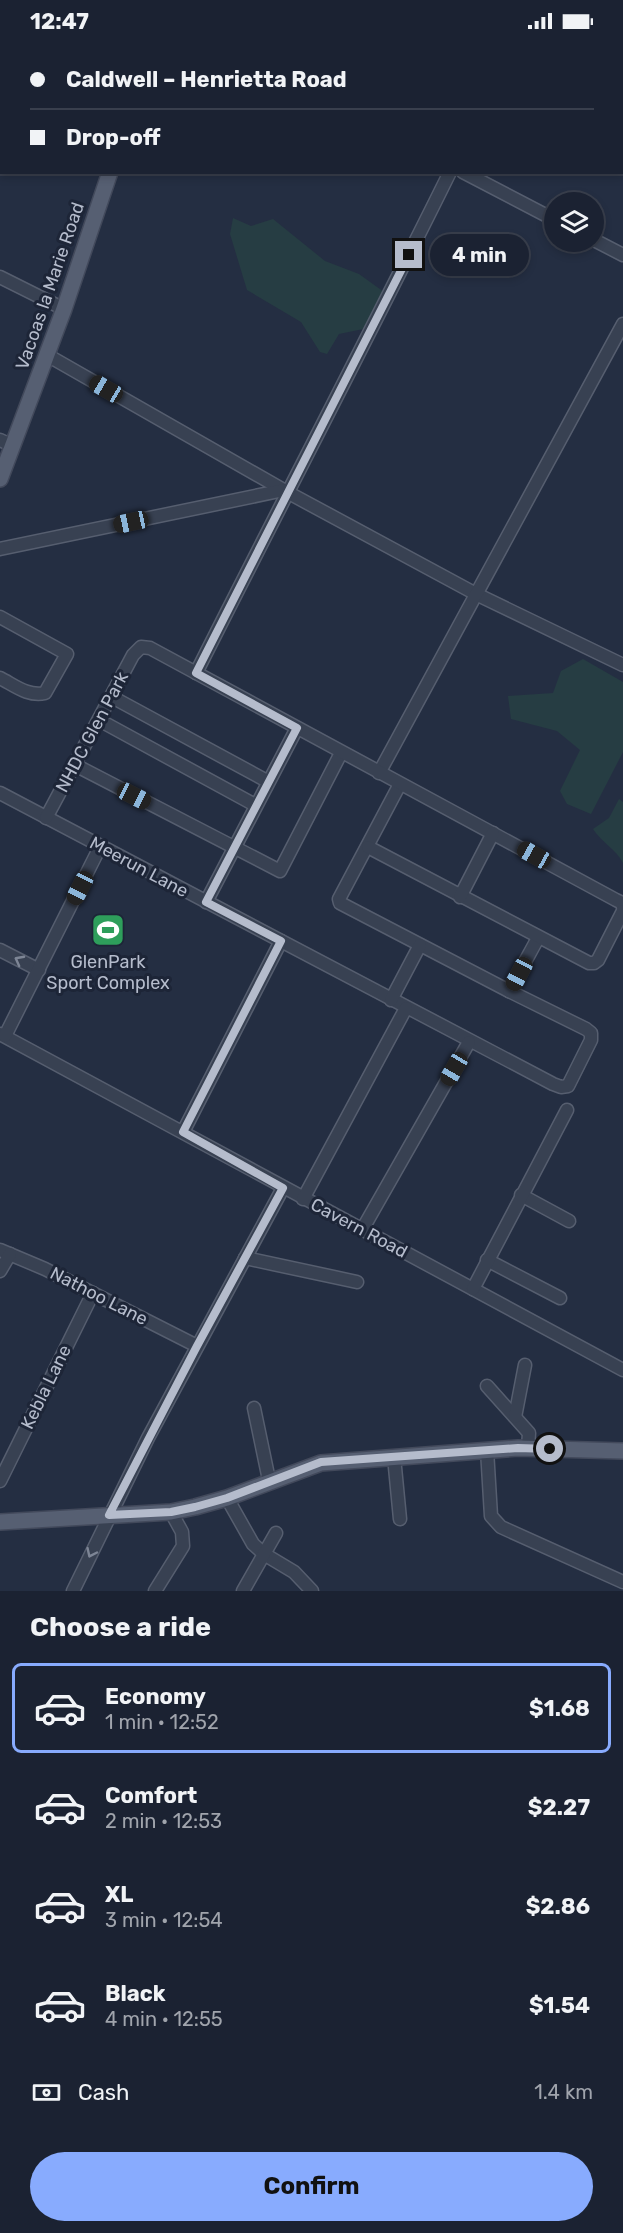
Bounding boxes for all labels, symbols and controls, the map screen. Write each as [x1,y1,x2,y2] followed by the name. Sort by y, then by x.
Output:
[30,8,89,35] text: 12:47
[66,66,347,93] text: Caldwell – Henrietta Road
[66,124,161,151] text: Drop-off
[544,192,604,252] map controls
[544,192,604,252] button: layers
[11,199,89,373] street label: Vacoas la Marie Road
[430,234,529,276] callout: 4 min
[395,241,422,268] route end
[452,243,507,267] text: 4 min
[86,372,126,406] car
[112,509,150,535] car
[51,667,133,796] street label: NHDC Glen Park
[114,780,154,812] car
[86,832,192,902] street label: Meerun Lane
[514,838,554,872] car
[64,868,96,908] car
[90,912,126,948] sports icon: GlenPark Sport Complex
[46,951,170,994] place label: GlenPark Sport Complex
[503,954,535,994] car
[15,956,26,967] one-way arrow
[437,1049,471,1089] car
[307,1193,411,1263] street label: Cavern Road
[47,1262,151,1330] street label: Nathoo Lane
[16,1341,76,1433] street label: Kebla Lane
[536,1435,563,1462] route start
[87,1546,99,1557] one-way arrow
[30,1611,211,1643] text: Choose a ride
[33,1681,87,1735] icon: car
[105,1683,206,1710] text: Economy
[529,1695,590,1722] text: $1.68
[105,1710,219,1734] text: 1 min · 12:52
[33,1780,87,1834] icon: car
[105,1782,197,1809] text: Comfort
[528,1794,590,1821] text: $2.27
[105,1809,222,1833] text: 2 min · 12:53
[33,1879,87,1933] icon: car
[105,1881,133,1908] text: XL
[526,1893,590,1920] text: $2.86
[105,1908,223,1932] text: 3 min · 12:54
[33,1978,87,2032] icon: car
[105,1980,166,2007] text: Black
[529,1992,590,2019] text: $1.54
[105,2007,223,2031] text: 4 min · 12:55
[30,2076,63,2109] icon: cash
[78,2079,129,2106] text: Cash
[534,2080,593,2104] text: 1.4 km
[30,2152,593,2221] button: Confirm

